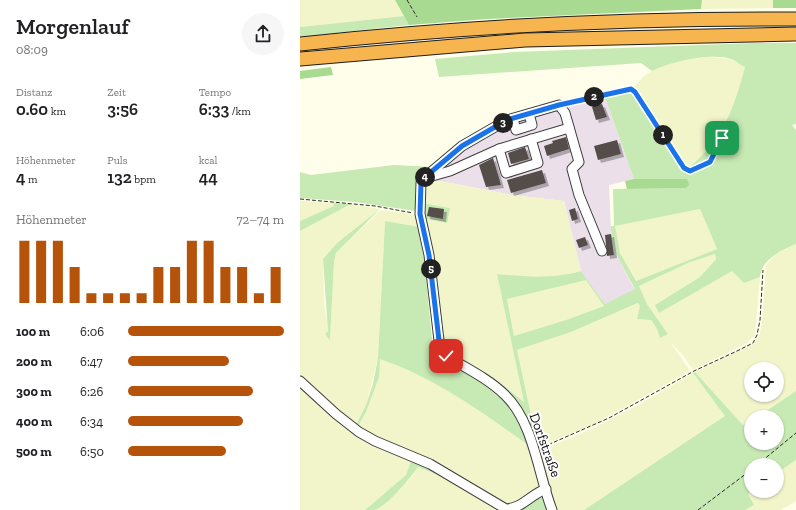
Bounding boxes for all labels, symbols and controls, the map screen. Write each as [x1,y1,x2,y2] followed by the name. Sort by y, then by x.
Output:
[16,13,129,40] text: Morgenlauf
[242,13,284,55] button: share
[16,42,48,57] text: 08:09
[16,86,52,99] text: Distanz
[107,86,126,99] text: Zeit
[199,86,231,99] text: Tempo
[584,87,604,107] pin: 2
[591,90,597,103] text: 2
[16,99,48,119] text: 0.60
[107,99,138,119] text: 3:56
[199,99,229,119] text: 6:33
[48,105,66,118] text: km
[229,105,251,118] text: /km
[493,113,513,133] pin: 3
[500,116,506,129] text: 3
[705,121,739,155] pin
[653,125,673,145] pin: 1
[711,127,733,149] icon: arrive
[661,128,665,141] text: 1
[16,154,76,167] text: Höhenmeter
[107,154,128,167] text: Puls
[199,154,218,167] text: kcal
[16,167,26,187] text: 4
[107,167,132,187] text: 132
[199,167,218,187] text: 44
[415,167,435,187] pin: 4
[422,170,428,183] text: 4
[26,173,38,186] text: m
[132,173,156,186] text: bpm
[16,212,87,227] text: Höhenmeter
[236,212,284,227] text: 72–74 m
[421,259,441,279] pin: 5
[428,262,434,275] text: 5
[16,324,50,339] text: 100 m
[80,324,104,339] text: 6:06
[429,339,463,373] pin
[435,345,457,367] icon: check
[16,354,52,369] text: 200 m
[80,354,103,369] text: 6:47
[744,362,784,498] map controls
[744,362,784,402] button: locate
[16,384,52,399] text: 300 m
[80,384,103,399] text: 6:26
[744,410,784,450] button: +
[526,411,565,480] street label: Dorfstraße
[16,414,52,429] text: 400 m
[80,414,103,429] text: 6:34
[16,444,52,459] text: 500 m
[80,444,104,459] text: 6:50
[744,458,784,498] button: −

